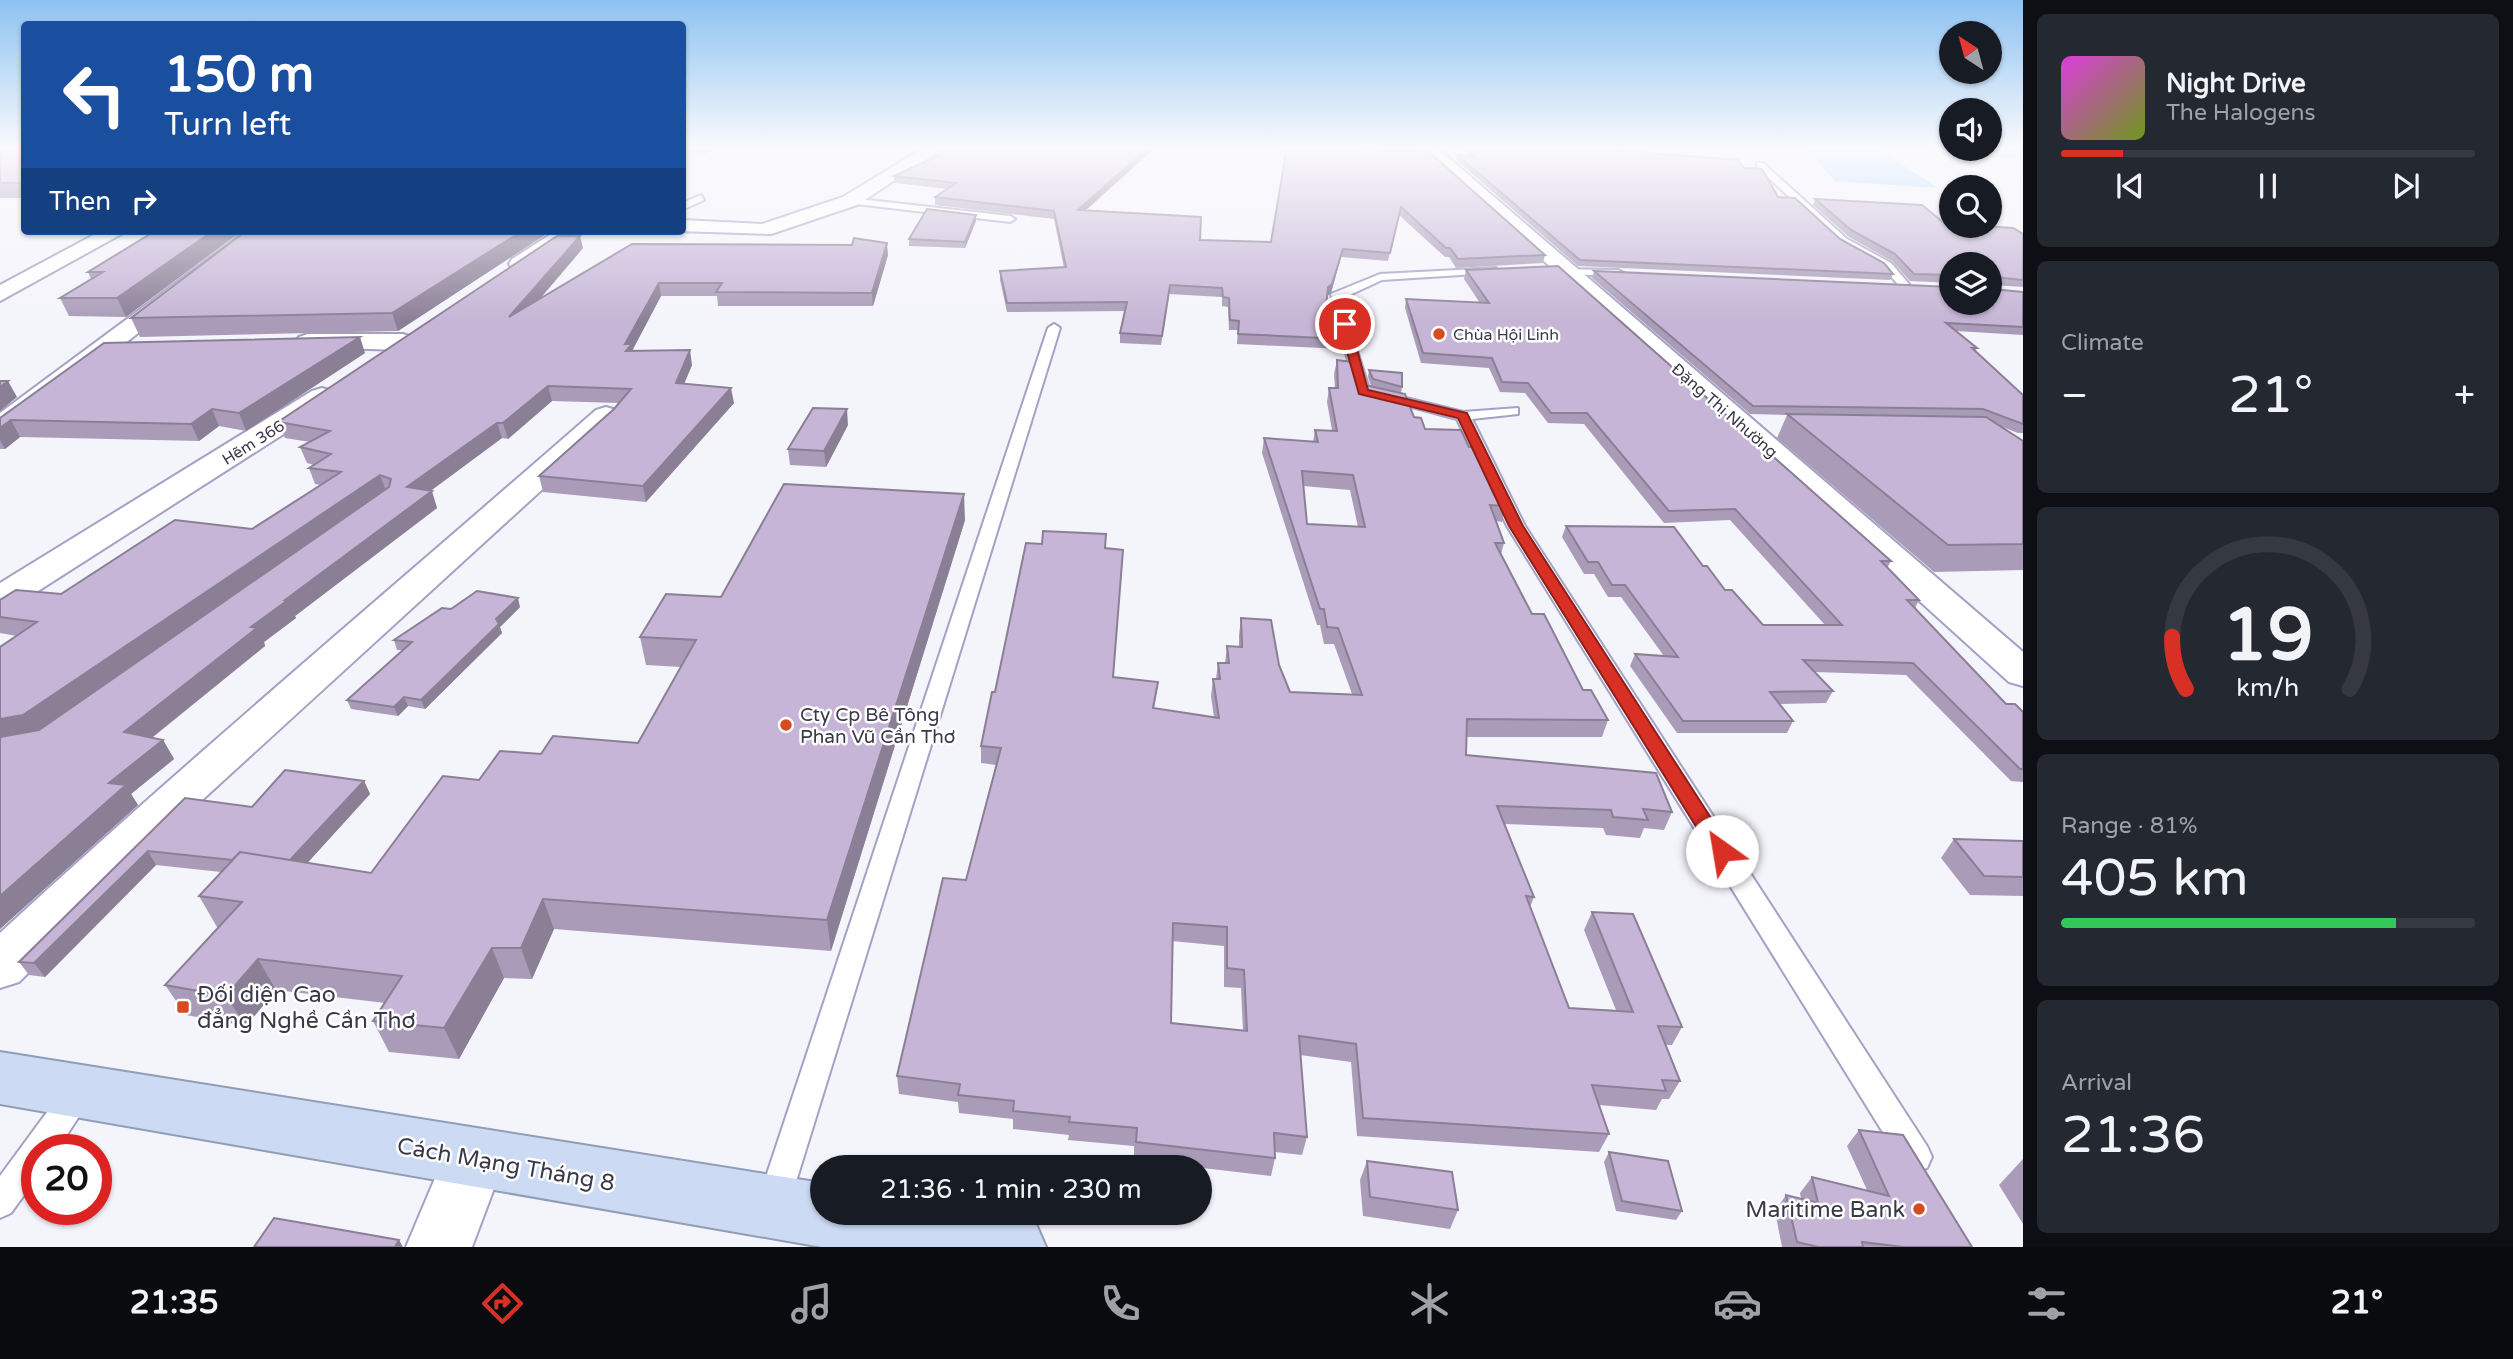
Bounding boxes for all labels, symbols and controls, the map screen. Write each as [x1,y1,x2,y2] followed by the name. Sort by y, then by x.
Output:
[1939,21,2002,84] north arrow
[1939,21,2002,315] map controls
[164,46,314,105] text: 150 m
[49,49,140,140] icon: left
[2166,68,2306,99] text: Night Drive
[1939,98,2002,161] button: sound
[2166,99,2315,127] text: The Halogens
[164,106,291,144] text: Turn left
[2111,167,2149,205] icon: previous
[2249,167,2287,205] icon: pause
[2387,167,2425,205] icon: next
[1939,175,2002,238] button: search
[125,182,163,220] icon: right
[49,186,111,217] text: Then
[1939,252,2002,315] button: layers
[1315,294,1375,354] pin
[1326,305,1364,343] icon: arrive
[1453,325,1559,345] place label: Chùa Hội Linh
[1431,326,1447,342] marker: Chùa Hội Linh
[2061,329,2144,357] text: Climate
[1667,359,1782,462] street label: Đặng Thị Nhường
[2228,364,2313,427] text: 21°
[2061,373,2088,419] text: −
[2454,373,2475,419] text: +
[219,416,288,470] street label: Hẽm 366
[2222,593,2314,681] text: 19
[2237,673,2299,703] text: km/h
[800,704,955,748] place label: Cty Cp Bê Tông Phan Vũ Cần Thơ
[778,717,794,733] marker: Cty Cp Bê Tông Phan Vũ Cần Thơ
[2061,812,2197,840] text: Range · 81%
[1685,814,1759,888] position arrow
[2061,847,2249,910] text: 405 km
[197,981,415,1035] place label: Đối diện Cao đẳng Nghề Cần Thơ
[175,999,191,1015] marker: Đối diện Cao đẳng Nghề Cần Thơ
[2061,1069,2132,1097] text: Arrival
[2061,1104,2205,1167] text: 21:36
[395,1132,617,1198] street label: Cách Mạng Tháng 8
[21,1134,112,1225] speed limit sign: 20
[880,1174,1142,1205] text: 21:36 · 1 min · 230 m
[1745,1196,1905,1224] place label: Maritime Bank
[1911,1201,1927,1217] marker: Maritime Bank
[478,1279,527,1328] icon: directions
[787,1279,836,1328] icon: music
[1096,1279,1145,1328] icon: phone
[1405,1279,1454,1328] icon: climate
[1713,1279,1762,1328] icon: car
[2022,1279,2071,1328] icon: filters
[130,1284,219,1322] text: 21:35
[2331,1284,2383,1322] text: 21°

